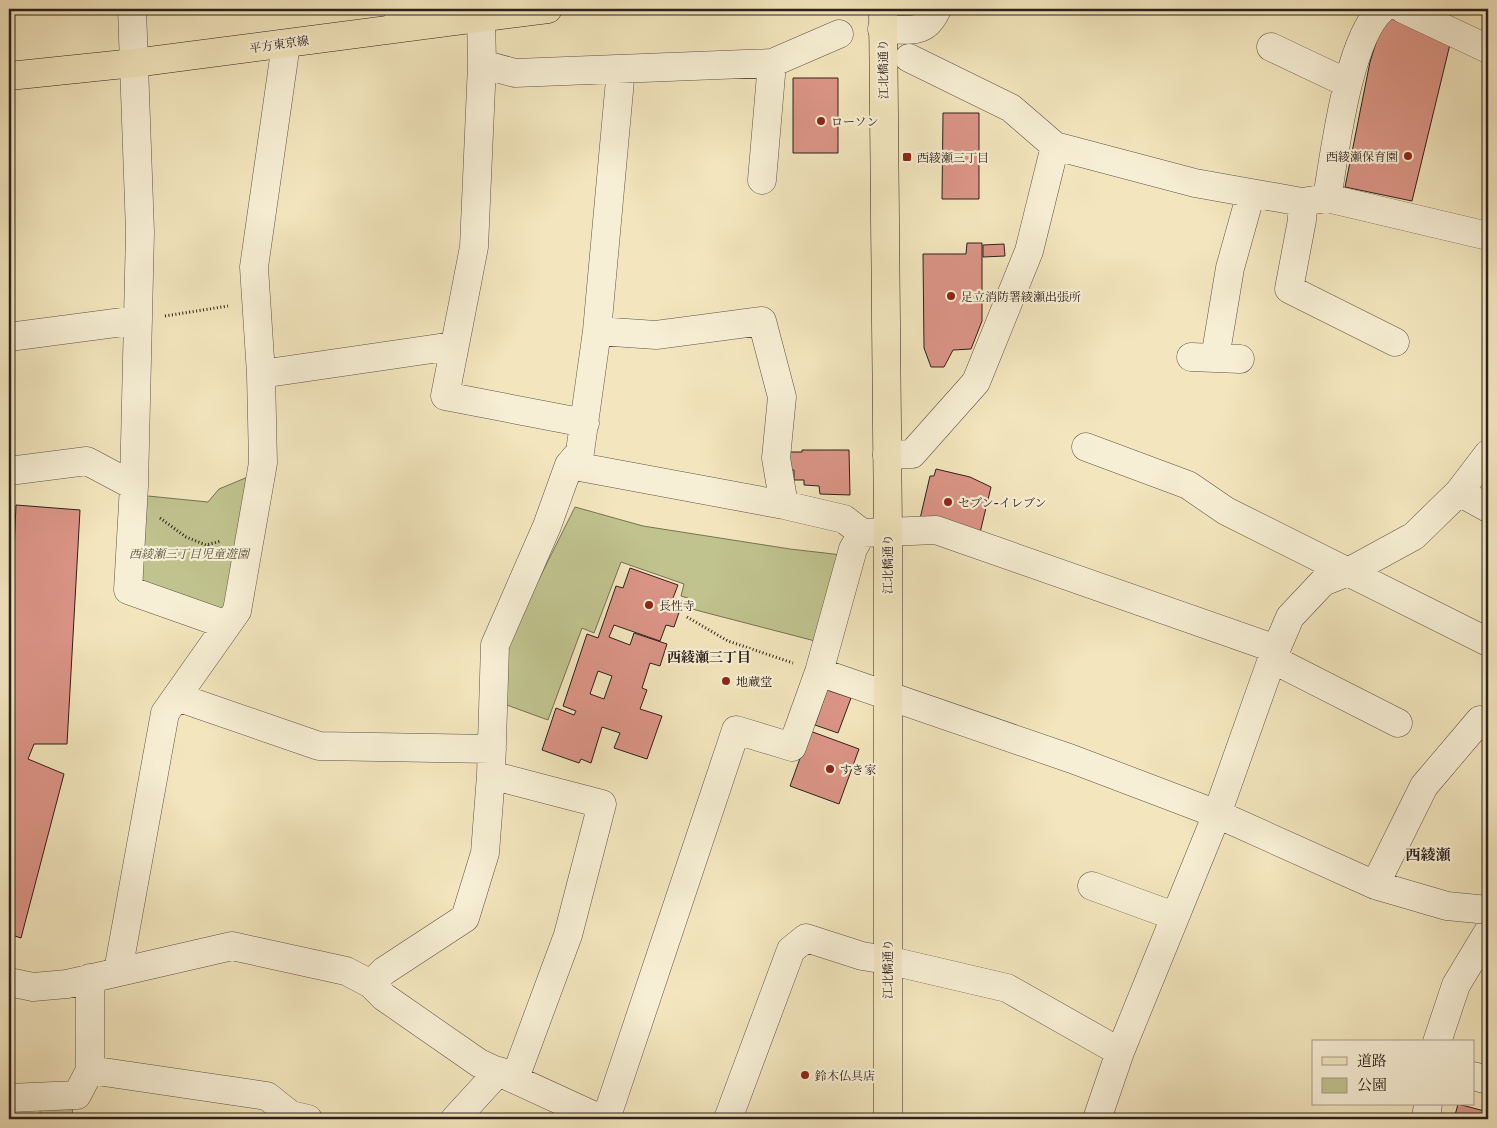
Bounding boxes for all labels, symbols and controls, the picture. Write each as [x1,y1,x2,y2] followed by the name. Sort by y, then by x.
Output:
[248,32,310,56] street label: 平方東京線
[875,39,891,99] street label: 江北橋通り
[831,114,879,129] place label: ローソン
[815,115,827,127] marker: ローソン
[1326,149,1398,164] place label: 西綾瀬保育園
[917,150,989,165] place label: 西綾瀬三丁目
[1402,150,1414,162] marker: 西綾瀬保育園
[901,151,913,163] marker: 西綾瀬三丁目
[961,289,1081,304] place label: 足立消防署綾瀬出張所
[945,290,957,302] marker: 足立消防署綾瀬出張所
[958,495,1047,510] place label: セブン-イレブン
[942,496,954,508] marker: セブン-イレブン
[880,534,895,594] street label: 江北橋通り
[129,546,251,561] park label: 西綾瀬三丁目児童遊園
[659,598,695,613] place label: 長性寺
[643,599,655,611] marker: 長性寺
[667,648,751,666] district label: 西綾瀬三丁目
[736,674,772,689] place label: 地蔵堂
[720,675,732,687] marker: 地蔵堂
[840,762,876,777] place label: すき家
[824,763,836,775] marker: すき家
[1405,845,1451,864] district label: 西綾瀬
[880,939,895,999] street label: 江北橋通り
[1312,1040,1474,1106] legend
[1357,1051,1387,1070] text: 道路
[814,1068,875,1083] place label: 鈴木仏具店
[799,1069,811,1081] marker: 鈴木仏具店
[1357,1075,1387,1094] text: 公園

